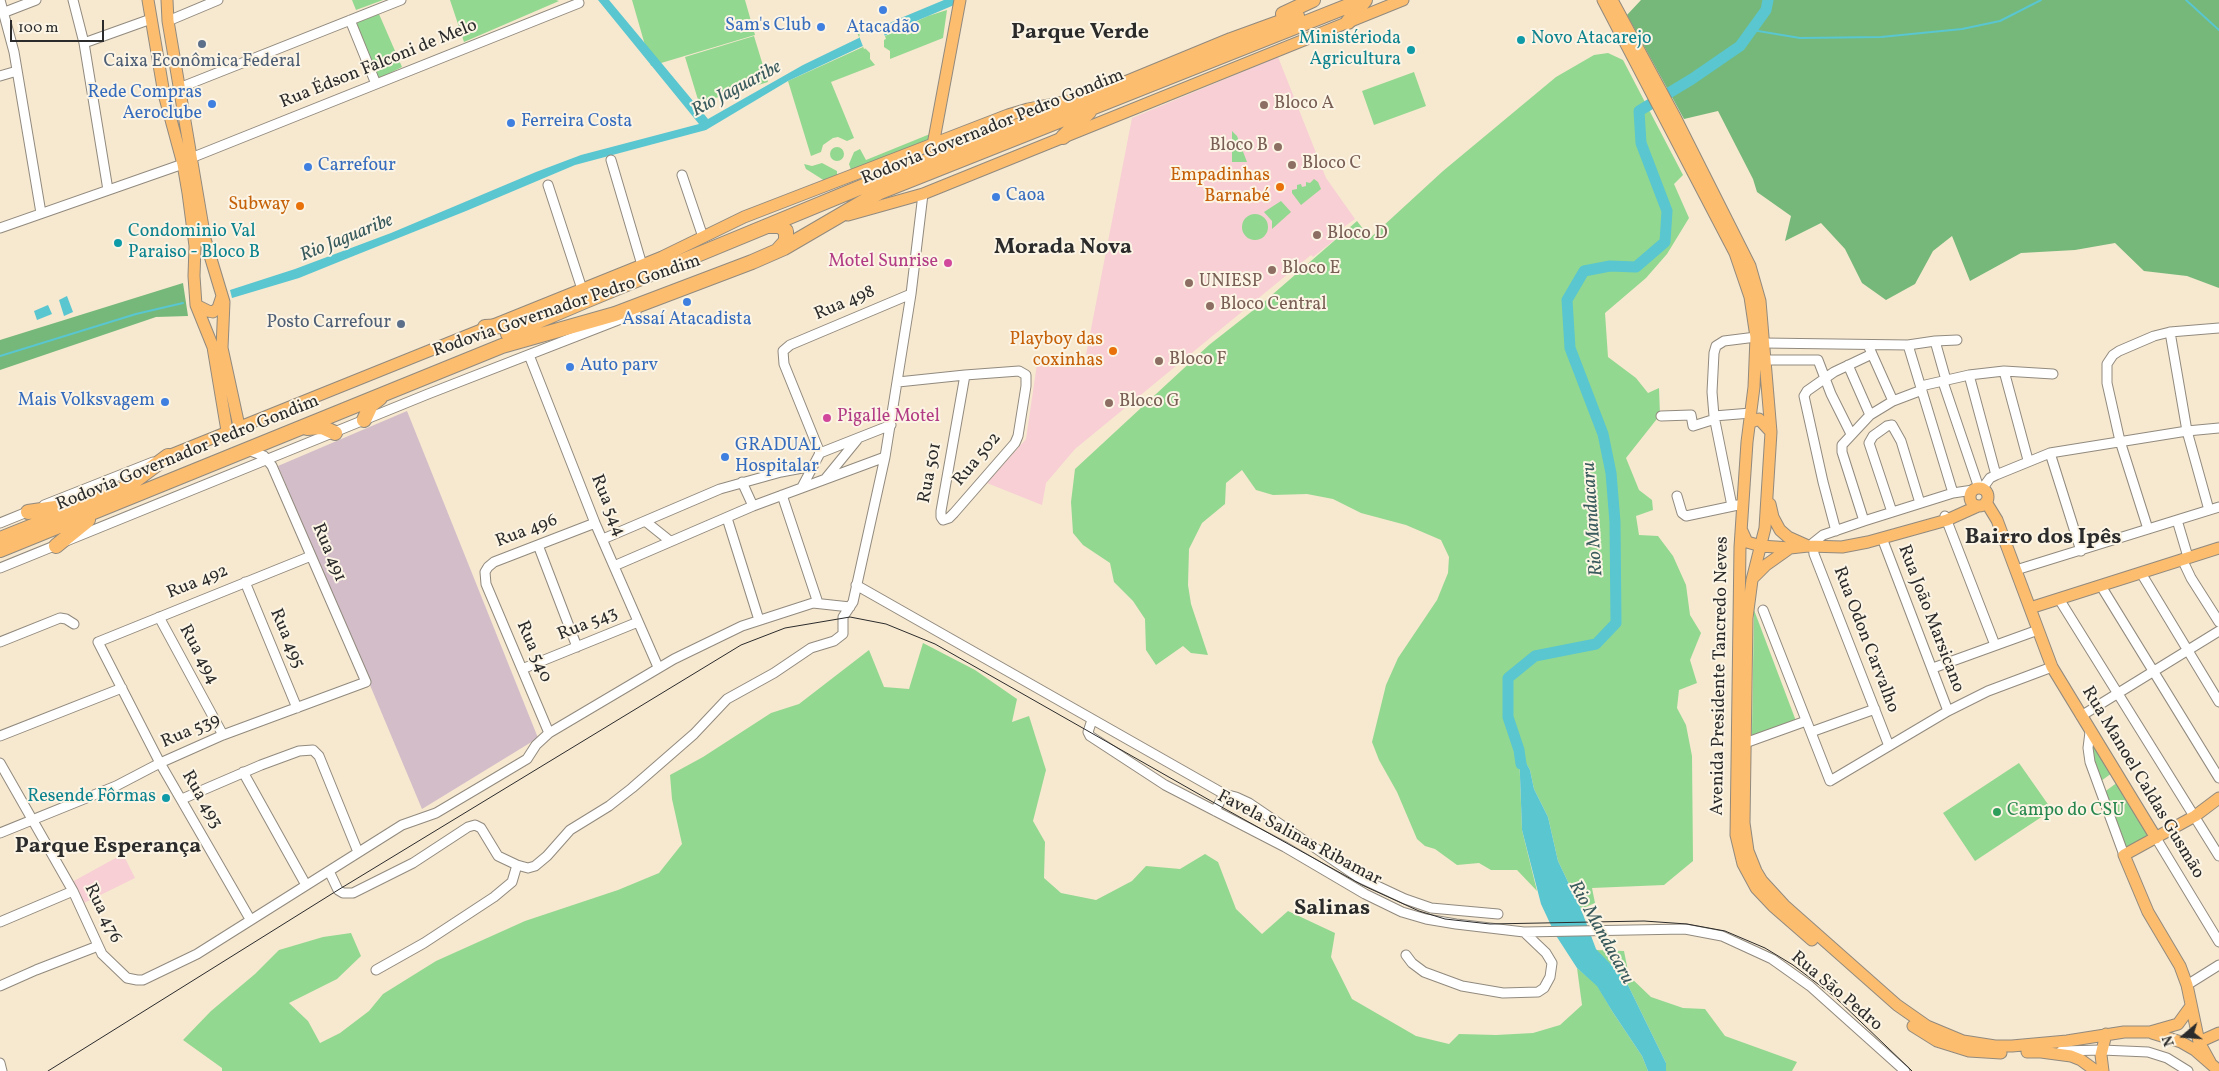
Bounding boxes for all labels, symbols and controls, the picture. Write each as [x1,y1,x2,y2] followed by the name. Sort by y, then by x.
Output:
[877,4,889,16] marker: Atacadão
[12,10,106,42] scale bar
[277,16,481,114] street label: Rua Édson Falconi de Melo
[725,16,811,38] place label: Sam's Club
[18,18,58,39] text: 100 m
[846,18,920,40] place label: Atacadão
[815,21,827,33] marker: Sam's Club
[1011,21,1149,47] district label: Parque Verde
[1299,29,1401,72] place label: Ministérioda Agricultura
[1531,29,1652,51] place label: Novo Atacarejo
[1515,34,1527,46] marker: Novo Atacarejo
[196,38,208,50] marker: Caixa Econômica Federal
[1405,44,1417,56] marker: Ministérioda Agricultura
[103,52,301,74] place label: Caixa Econômica Federal
[688,57,786,123] water label: Rio Jaguaribe
[858,65,1128,191] street label: Rodovia Governador Pedro Gondim
[87,83,202,126] place label: Rede Compras Aeroclube
[1274,94,1334,116] place label: Bloco A
[206,98,218,110] marker: Rede Compras Aeroclube
[1258,99,1270,111] marker: Bloco A
[521,112,632,134] place label: Ferreira Costa
[505,117,517,129] marker: Ferreira Costa
[1209,136,1268,158] place label: Bloco B
[1272,141,1284,153] marker: Bloco B
[1302,154,1361,176] place label: Bloco C
[318,156,396,178] place label: Carrefour
[1286,159,1298,171] marker: Bloco C
[302,161,314,173] marker: Carrefour
[1170,166,1270,208] place label: Empadinhas Barnabé
[1274,181,1286,193] marker: Empadinhas Barnabé
[1006,186,1045,208] place label: Caoa
[990,191,1002,203] marker: Caoa
[228,195,290,217] place label: Subway
[294,200,306,212] marker: Subway
[297,210,397,268] water label: Rio Jaguaribe
[128,222,260,264] place label: Condominio Val Paraiso - Bloco B
[1327,224,1388,246] place label: Bloco D
[1311,229,1323,241] marker: Bloco D
[994,236,1132,262] district label: Morada Nova
[112,237,124,249] marker: Condominio Val Paraiso - Bloco B
[430,251,704,363] street label: Rodovia Governador Pedro Gondim
[828,252,938,274] place label: Motel Sunrise
[942,257,954,269] marker: Motel Sunrise
[1282,259,1340,281] place label: Bloco E
[1266,264,1278,276] marker: Bloco E
[1199,272,1262,294] place label: UNIESP
[1183,277,1195,289] marker: UNIESP
[811,282,879,326] street label: Rua 498
[1220,295,1327,317] place label: Bloco Central
[681,296,693,308] marker: Assaí Atacadista
[1204,300,1216,312] marker: Bloco Central
[622,310,752,332] place label: Assaí Atacadista
[267,313,391,335] place label: Posto Carrefour
[395,318,407,330] marker: Posto Carrefour
[1010,330,1103,372] place label: Playboy das coxinhas
[1107,345,1119,357] marker: Playboy das coxinhas
[1169,350,1226,372] place label: Bloco F
[1153,355,1165,367] marker: Bloco F
[580,356,658,378] place label: Auto parv
[564,361,576,373] marker: Auto parv
[18,391,155,413] place label: Mais Volksvagem
[53,391,323,517] street label: Rodovia Governador Pedro Gondim
[1119,392,1180,414] place label: Bloco G
[159,396,171,408] marker: Mais Volksvagem
[1103,397,1115,409] marker: Bloco G
[837,407,940,429] place label: Pigalle Motel
[821,412,833,424] marker: Pigalle Motel
[949,429,1007,491] street label: Rua 502
[735,436,820,478] place label: GRADUAL Hospitalar
[915,441,947,505] street label: Rua 501
[719,451,731,463] marker: GRADUAL Hospitalar
[1579,461,1609,577] water label: Rio Mandacaru
[585,472,629,540] street label: Rua 544
[493,510,561,554] street label: Rua 496
[306,520,350,586] street label: Rua 491
[1965,526,2121,552] district label: Bairro dos Ipês
[1708,536,1734,816] street label: Avenida Presidente Tancredo Neves
[1892,542,1968,696] street label: Rua João Marsicano
[164,561,232,605] street label: Rua 492
[1827,564,1903,716] street label: Rua Odon Carvalho
[555,603,621,647] street label: Rua 543
[264,606,308,672] street label: Rua 495
[510,618,556,686] street label: Rua 540
[173,621,223,689] street label: Rua 494
[2076,683,2208,883] street label: Rua Manoel Caldas Gusmão
[158,710,224,754] street label: Rua 539
[176,767,226,833] street label: Rua 493
[1213,786,1385,892] street label: Favela Salinas Ribamar
[27,787,156,809] place label: Resende Fôrmas
[160,792,172,804] marker: Resende Fôrmas
[2007,801,2124,823] place label: Campo do CSU
[1991,806,2003,818] marker: Campo do CSU
[15,835,201,861] district label: Parque Esperança
[1562,877,1638,989] water label: Rio Mandacaru
[78,881,126,947] street label: Rua 476
[1294,897,1370,923] district label: Salinas
[1786,947,1886,1037] street label: Rua São Pedro
[2159,1011,2209,1061] north arrow
[2159,1033,2180,1049] text: N

